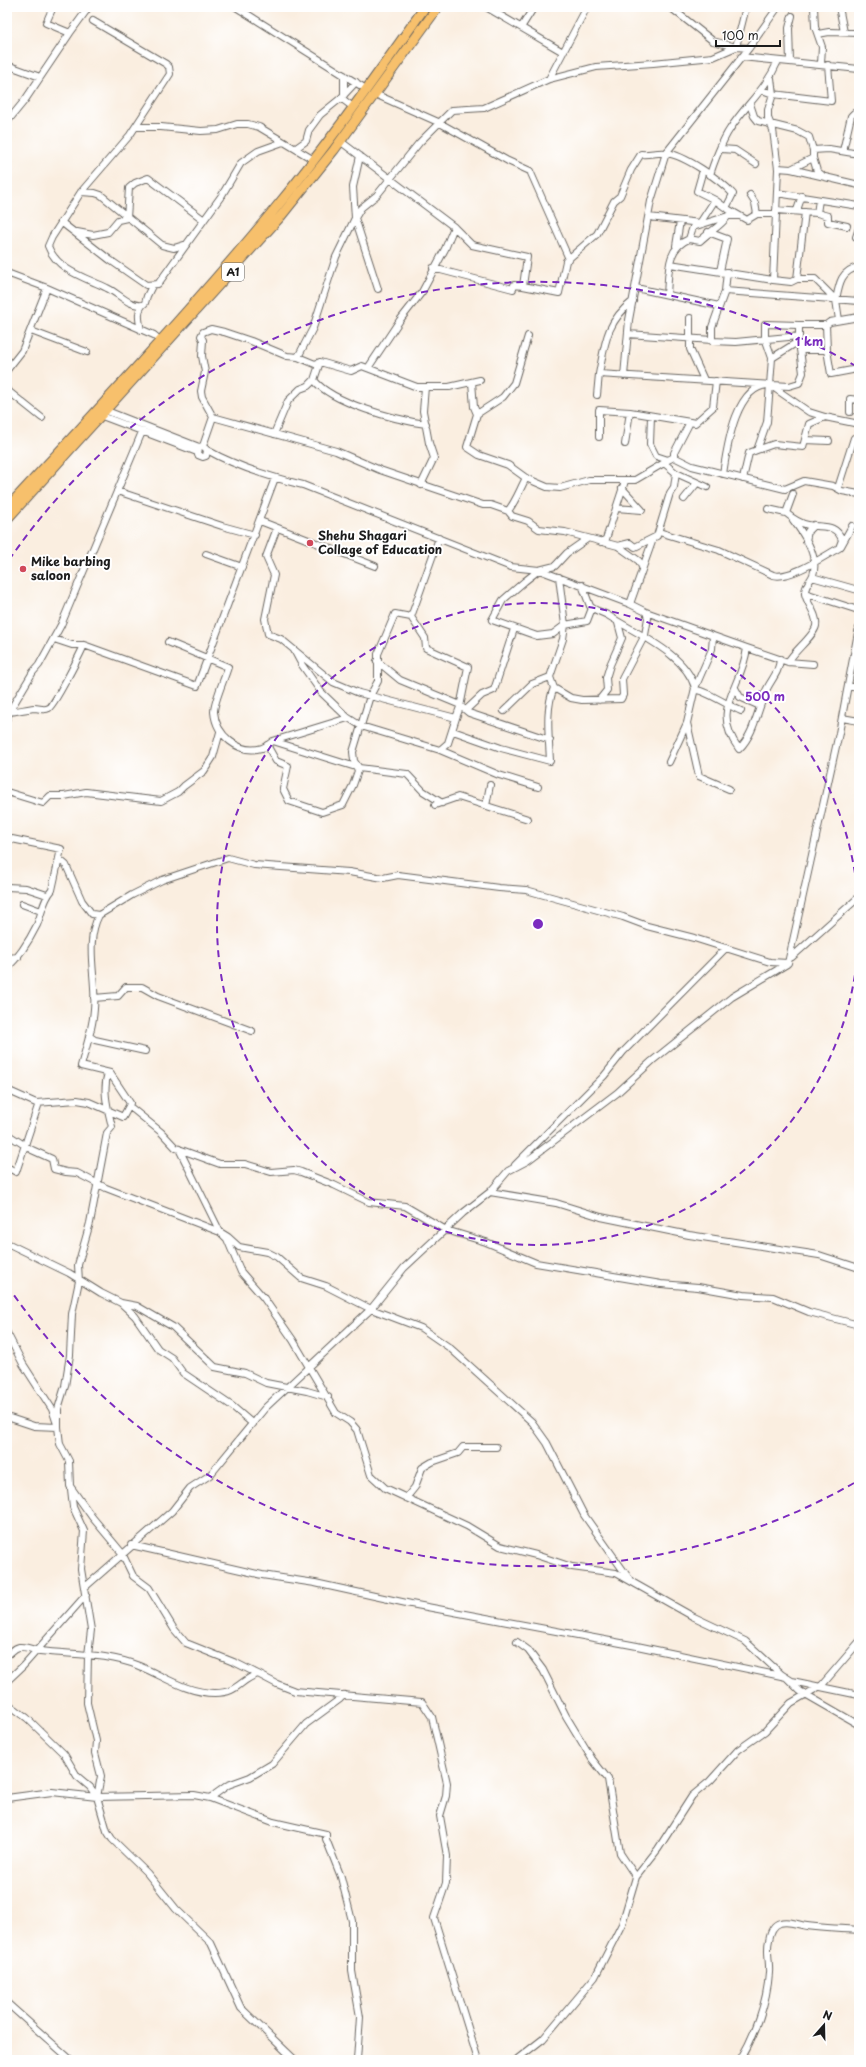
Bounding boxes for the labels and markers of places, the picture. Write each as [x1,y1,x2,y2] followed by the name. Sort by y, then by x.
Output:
[318,526,442,558] place label: Shehu Shagari Collage of Education
[305,538,315,548] marker: Shehu Shagari Collage of Education
[31,552,111,584] place label: Mike barbing saloon
[18,564,28,574] marker: Mike barbing saloon
[531,917,545,931] centre of rings

